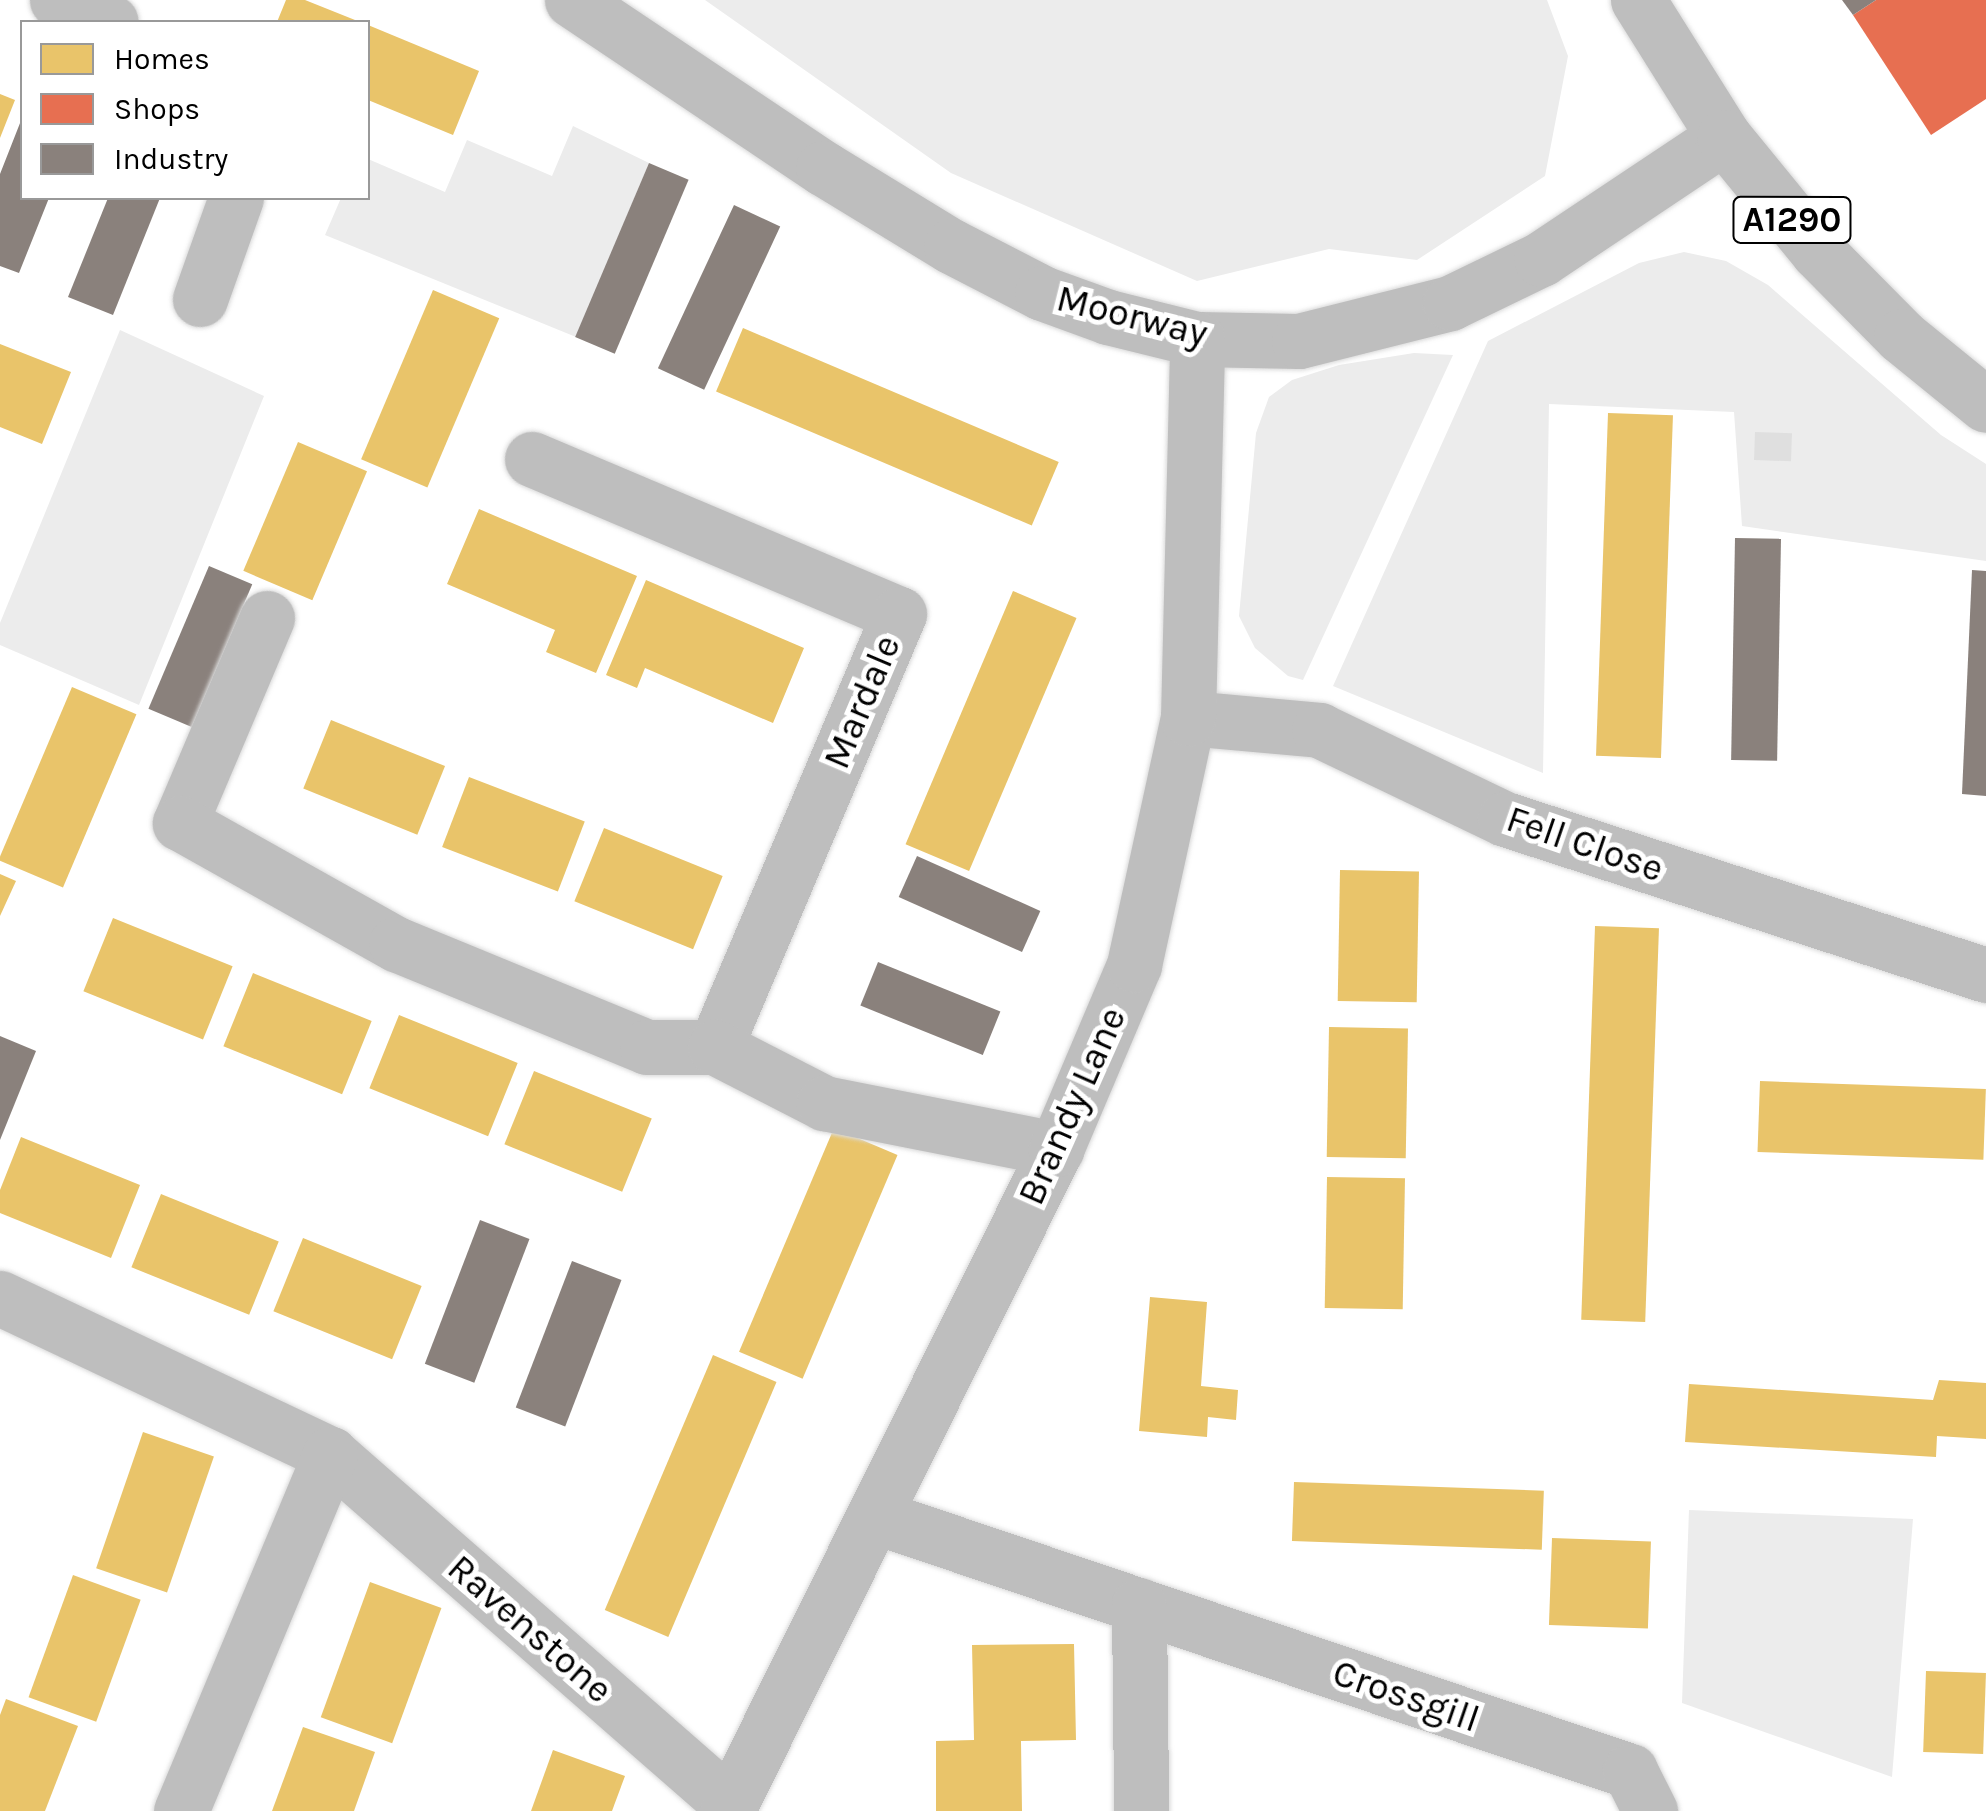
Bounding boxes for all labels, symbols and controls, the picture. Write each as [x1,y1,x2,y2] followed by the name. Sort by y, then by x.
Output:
[20,20,370,200] legend
[114,41,210,77] text: Homes
[114,91,200,127] text: Shops
[114,141,228,177] text: Industry
[1732,190,1852,250] road number: A1290
[1052,275,1212,357] street label: Moorway
[814,628,910,776] street label: Mardale
[1501,796,1669,892] street label: Fell Close
[1008,1000,1136,1212] street label: Brandy Lane
[438,1545,622,1713] street label: Ravenstone
[1327,1650,1485,1742] street label: Crossgill

